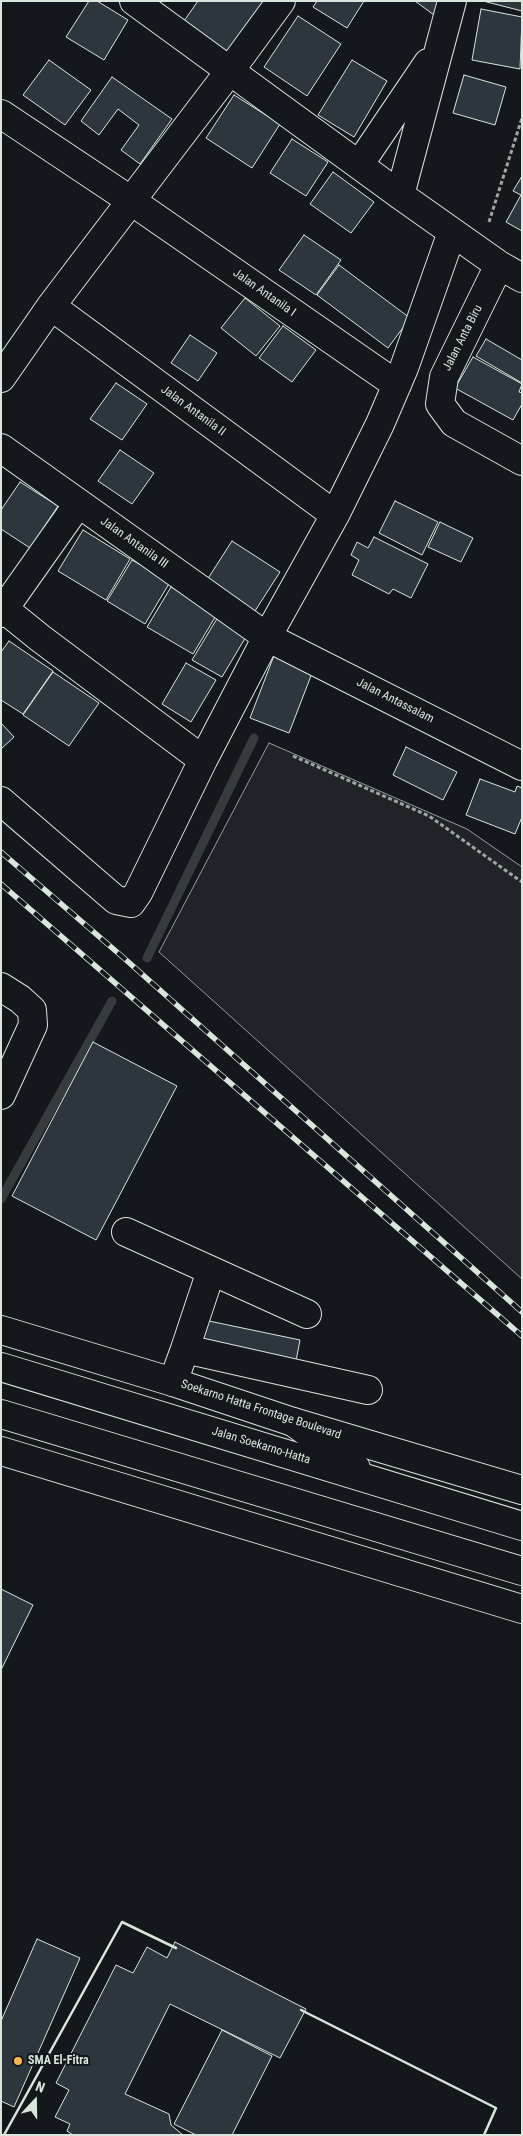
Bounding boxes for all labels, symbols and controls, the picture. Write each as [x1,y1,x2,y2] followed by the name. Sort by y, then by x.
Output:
[230,266,298,320] street label: Jalan Antanila I
[440,303,486,373] street label: Jalan Anta Biru
[158,383,228,439] street label: Jalan Antanila II
[97,514,171,572] street label: Jalan Antanila III
[354,675,436,727] street label: Jalan Antassalam
[179,1377,343,1443] street label: Soekarno Hatta Frontage Boulevard
[210,1424,312,1468] street label: Jalan Soekarno-Hatta
[28,2054,89,2068] place label: SMA El-Fitra
[12,2055,24,2067] marker: SMA El-Fitra
[10,2076,60,2126] north arrow
[33,2078,47,2096] text: N

